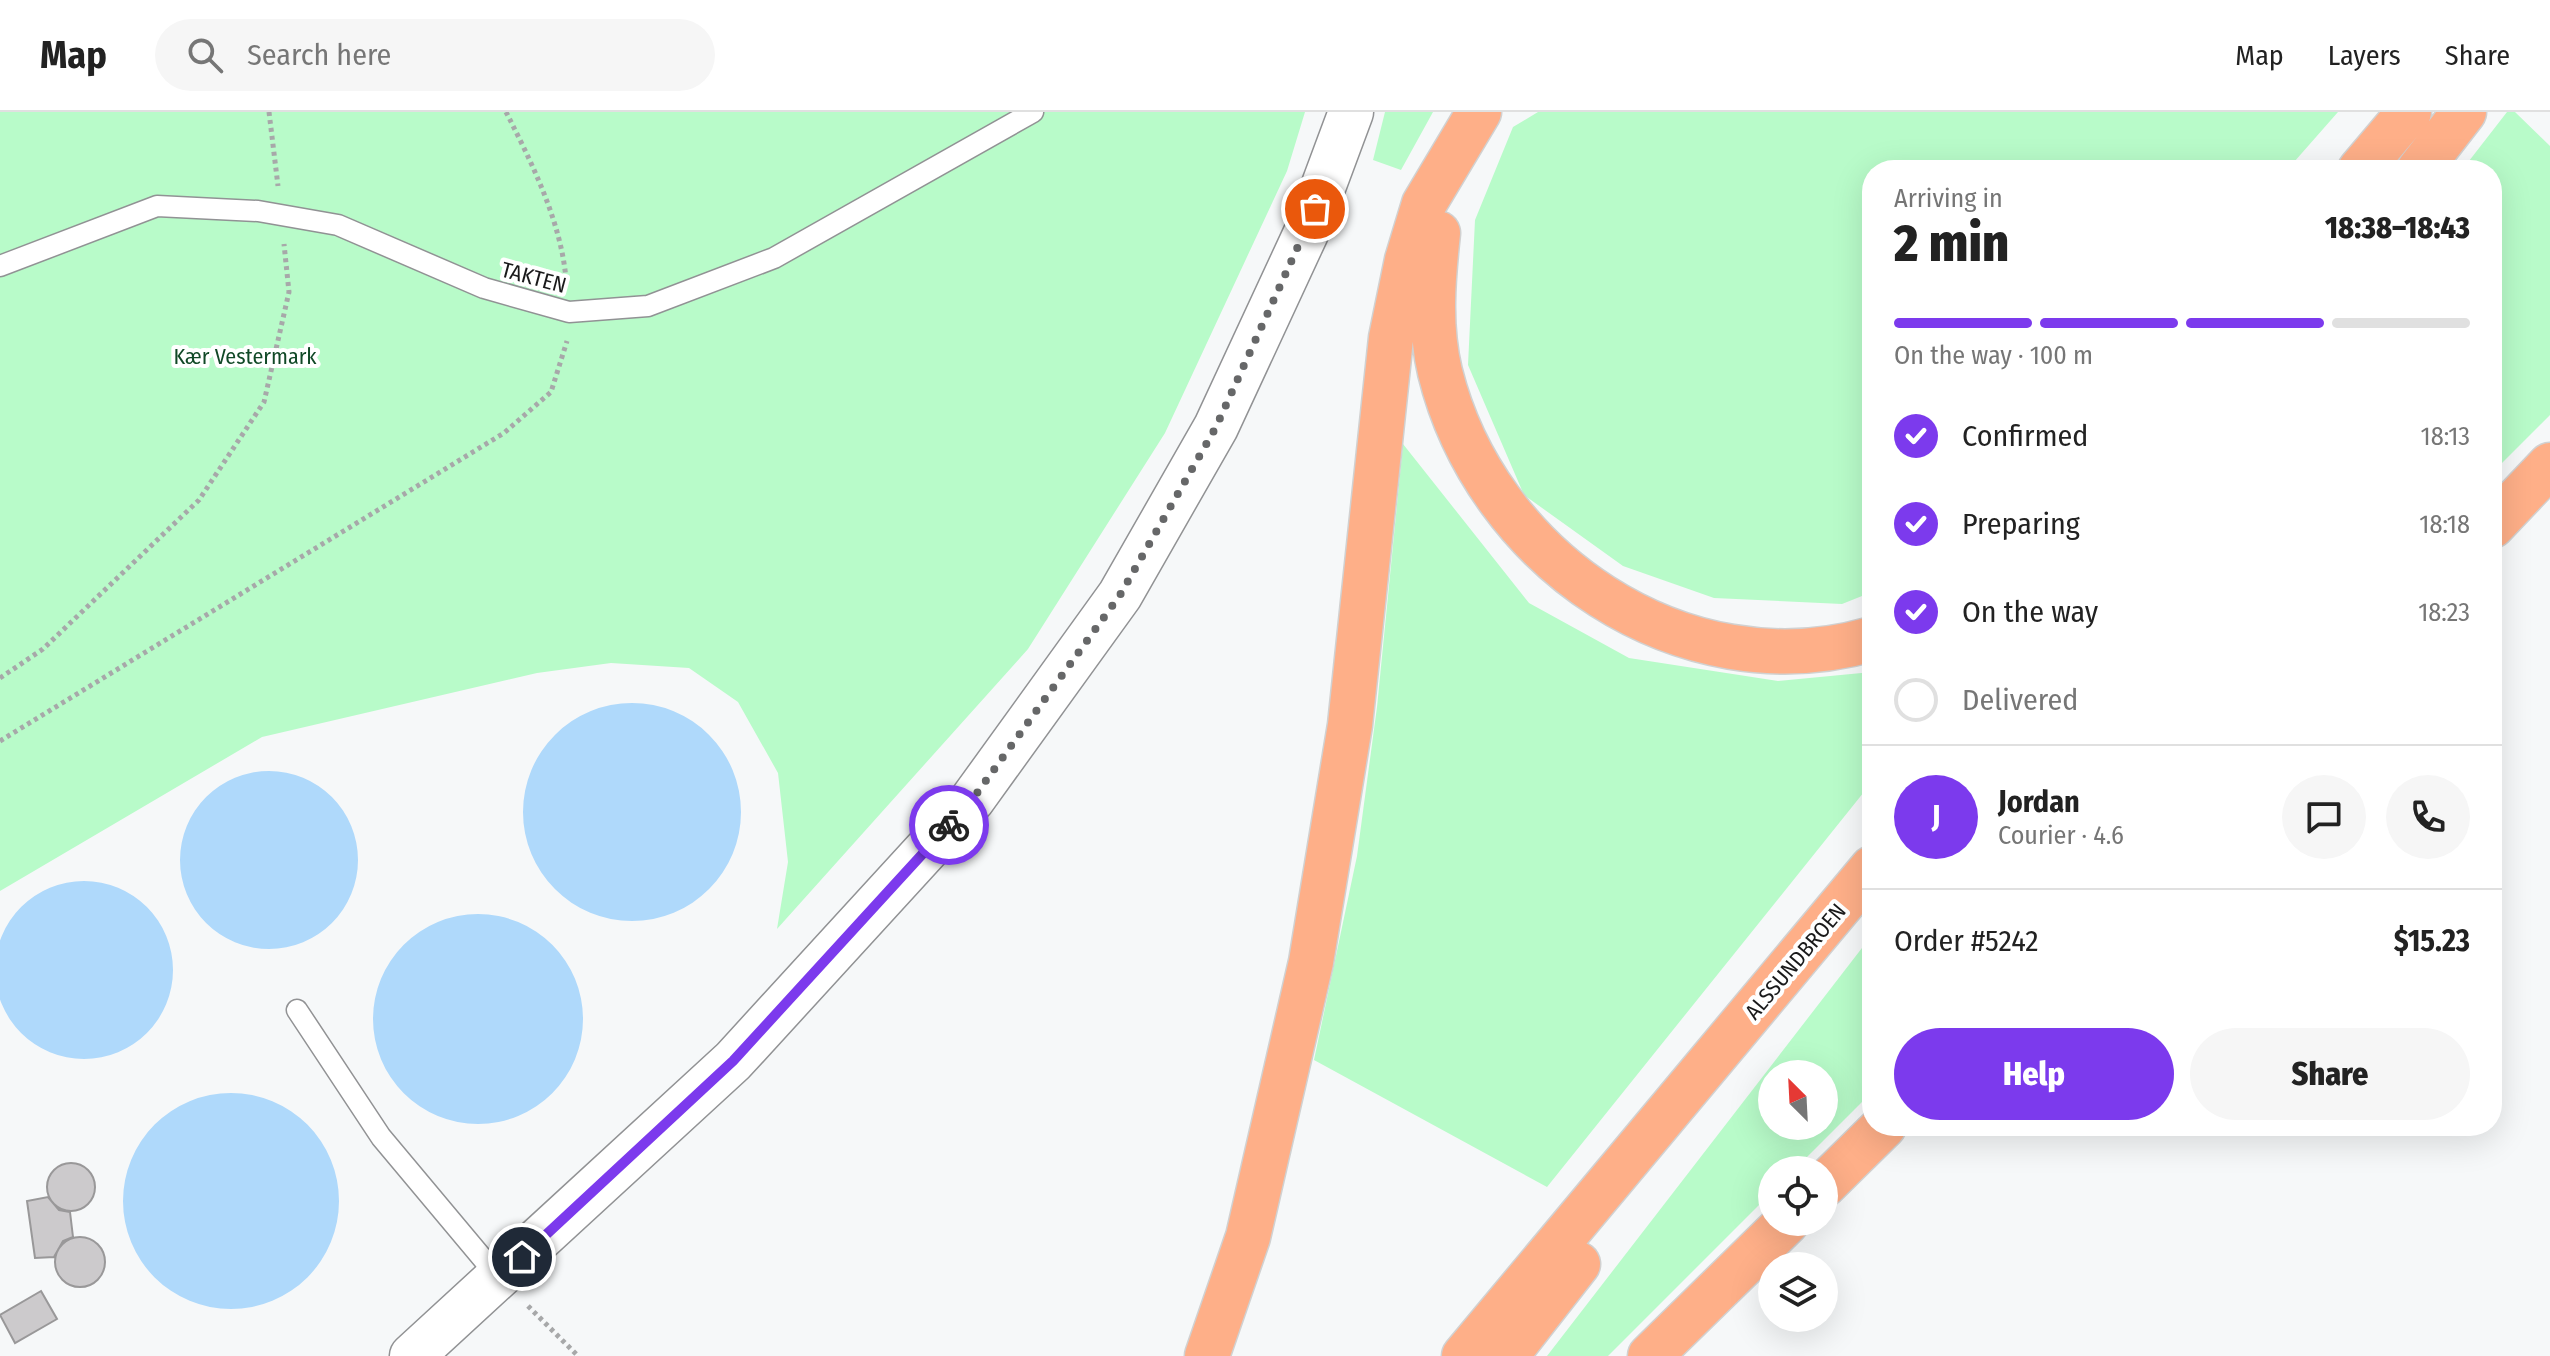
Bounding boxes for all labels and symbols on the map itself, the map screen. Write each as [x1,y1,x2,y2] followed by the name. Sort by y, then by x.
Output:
[1281,175,1349,243] pin
[498,256,569,299] street label: TAKTEN
[173,343,317,370] park label: Kær Vestermark
[909,785,989,865] courier
[1739,898,1852,1025] street label: ALSSUNDBROEN
[1758,1060,1838,1140] north arrow
[488,1223,556,1291] pin

